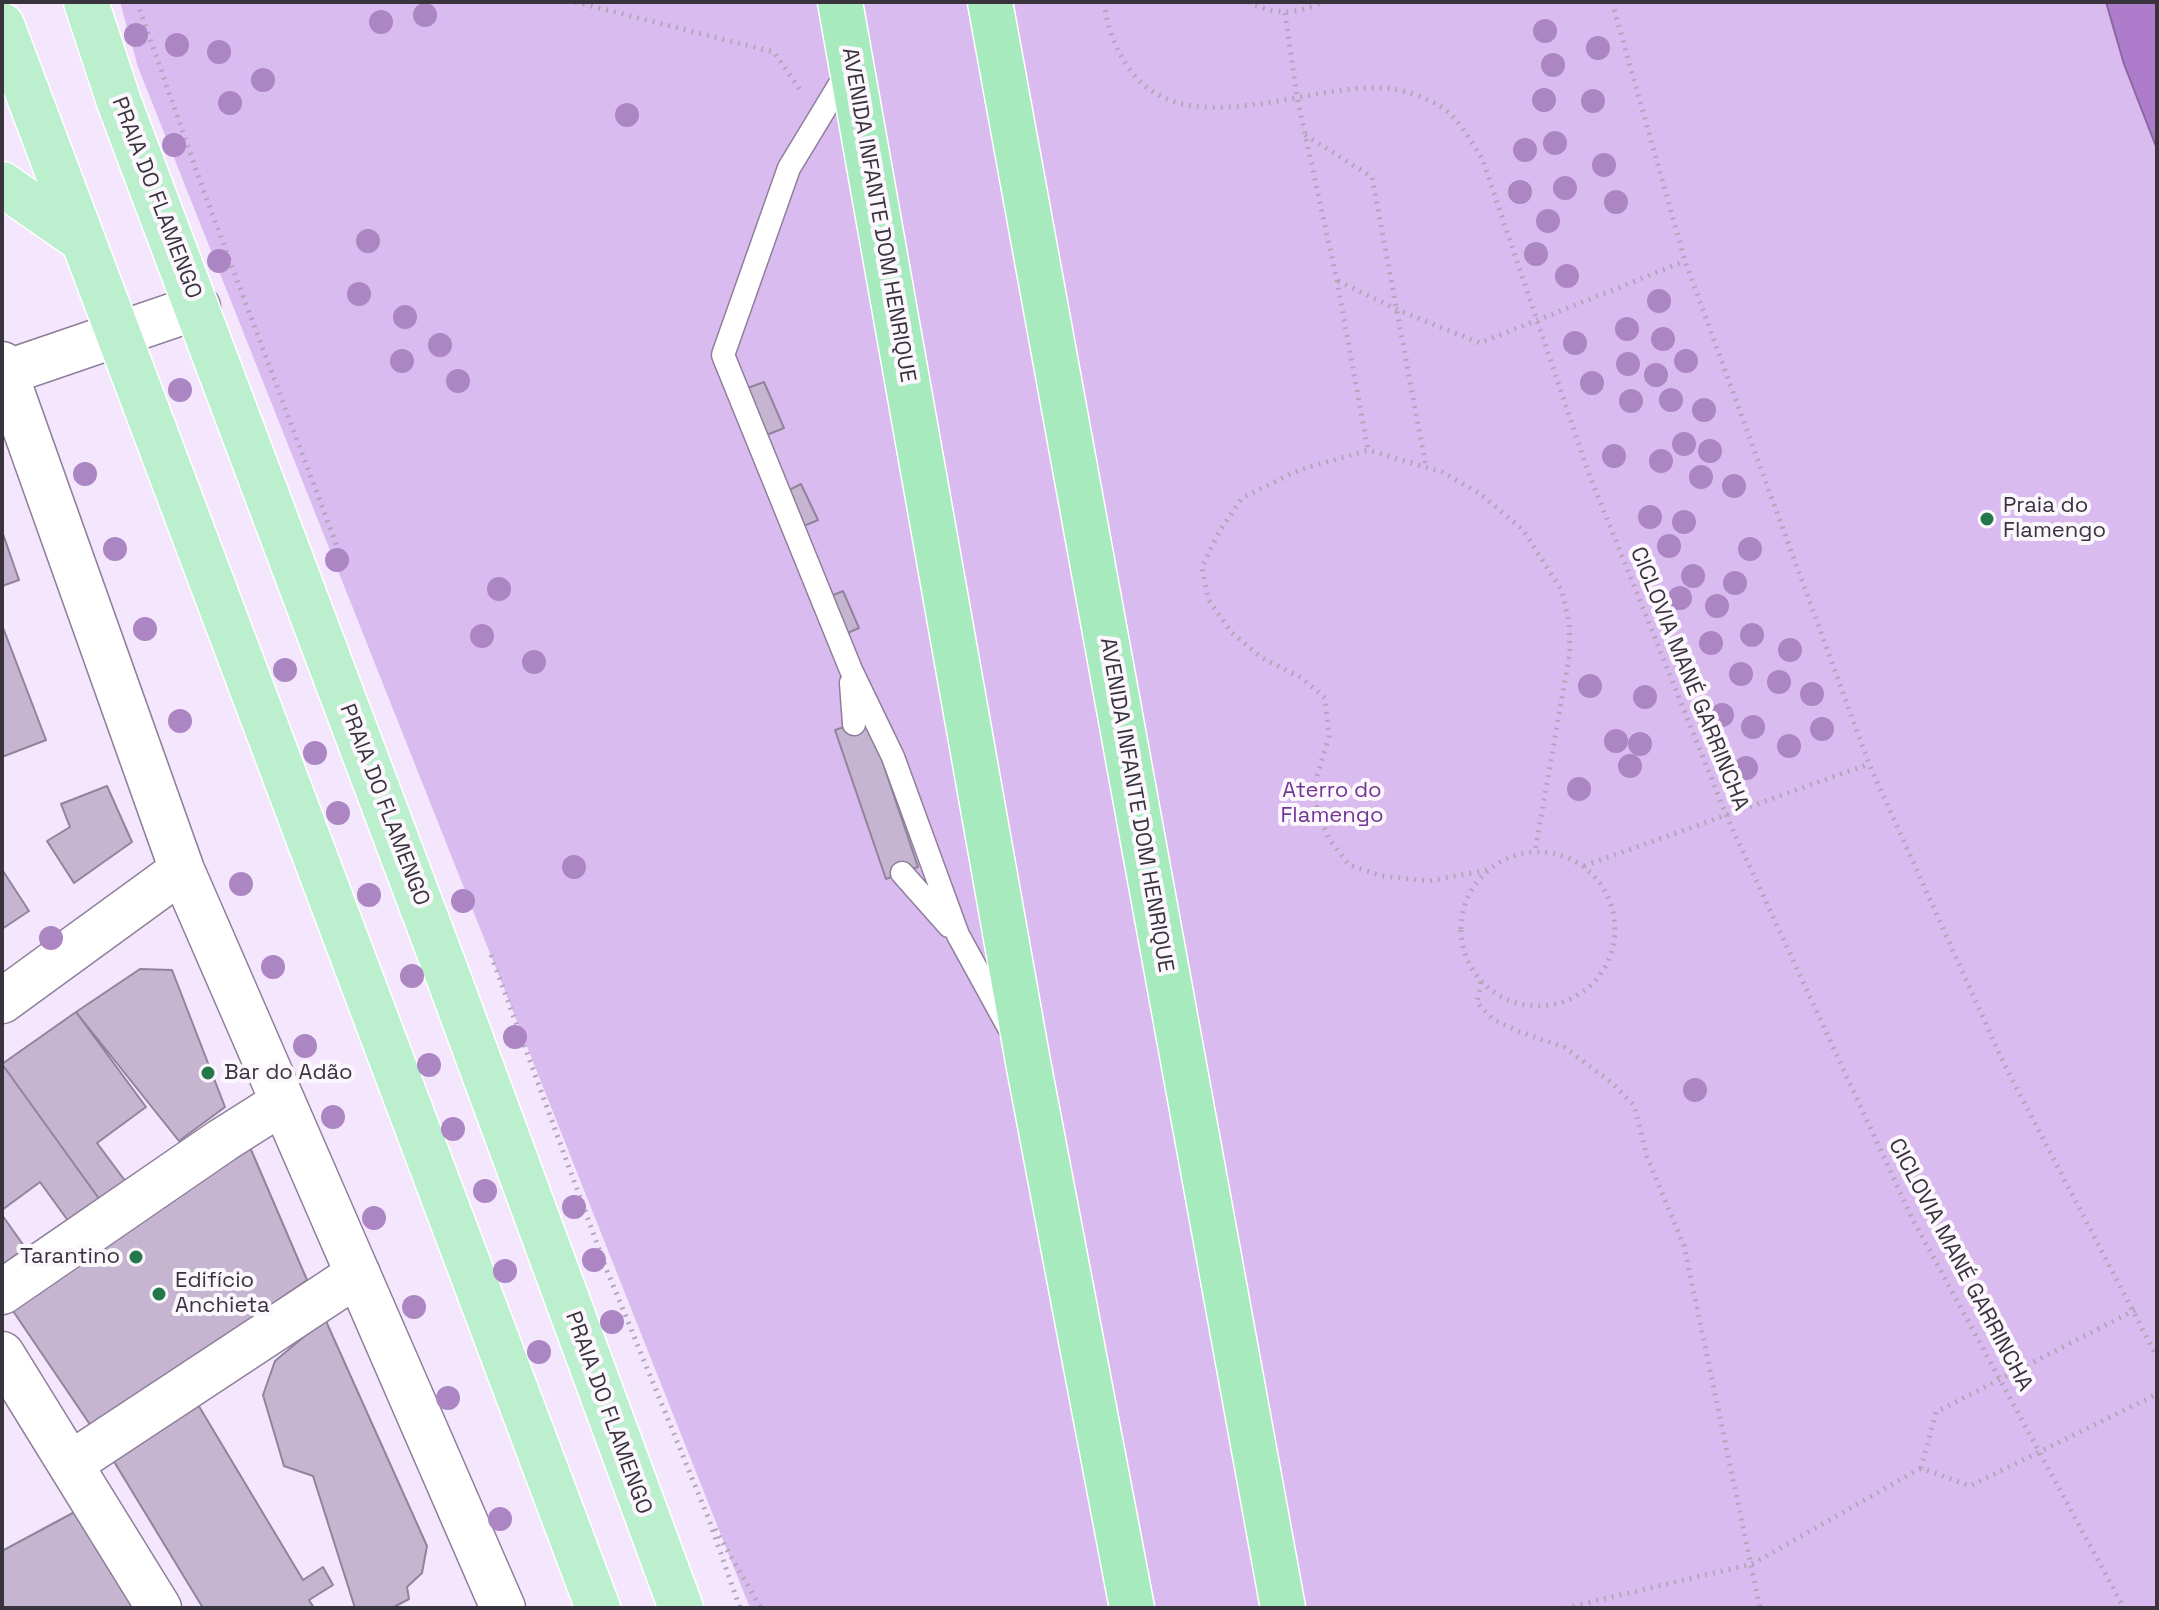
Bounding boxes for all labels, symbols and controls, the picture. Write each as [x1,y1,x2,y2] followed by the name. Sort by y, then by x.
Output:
[836,46,920,384] street label: AVENIDA INFANTE DOM HENRIQUE
[105,93,207,303] street label: PRAIA DO FLAMENGO
[2003,493,2106,544] place label: Praia do Flamengo
[1978,510,1996,528] marker: Praia do Flamengo
[1624,543,1754,815] street label: CICLOVIA MANÉ GARRINCHA
[1094,636,1178,974] street label: AVENIDA INFANTE DOM HENRIQUE
[333,700,435,910] street label: PRAIA DO FLAMENGO
[1280,778,1384,830] park label: Aterro do Flamengo
[224,1060,353,1086] place label: Bar do Adão
[199,1064,217,1082] marker: Bar do Adão
[1882,1134,2038,1396] street label: CICLOVIA MANÉ GARRINCHA
[20,1244,120,1270] place label: Tarantino
[127,1248,145,1266] marker: Tarantino
[175,1268,270,1320] place label: Edifício Anchieta
[150,1285,168,1303] marker: Edifício Anchieta
[559,1308,657,1518] street label: PRAIA DO FLAMENGO

